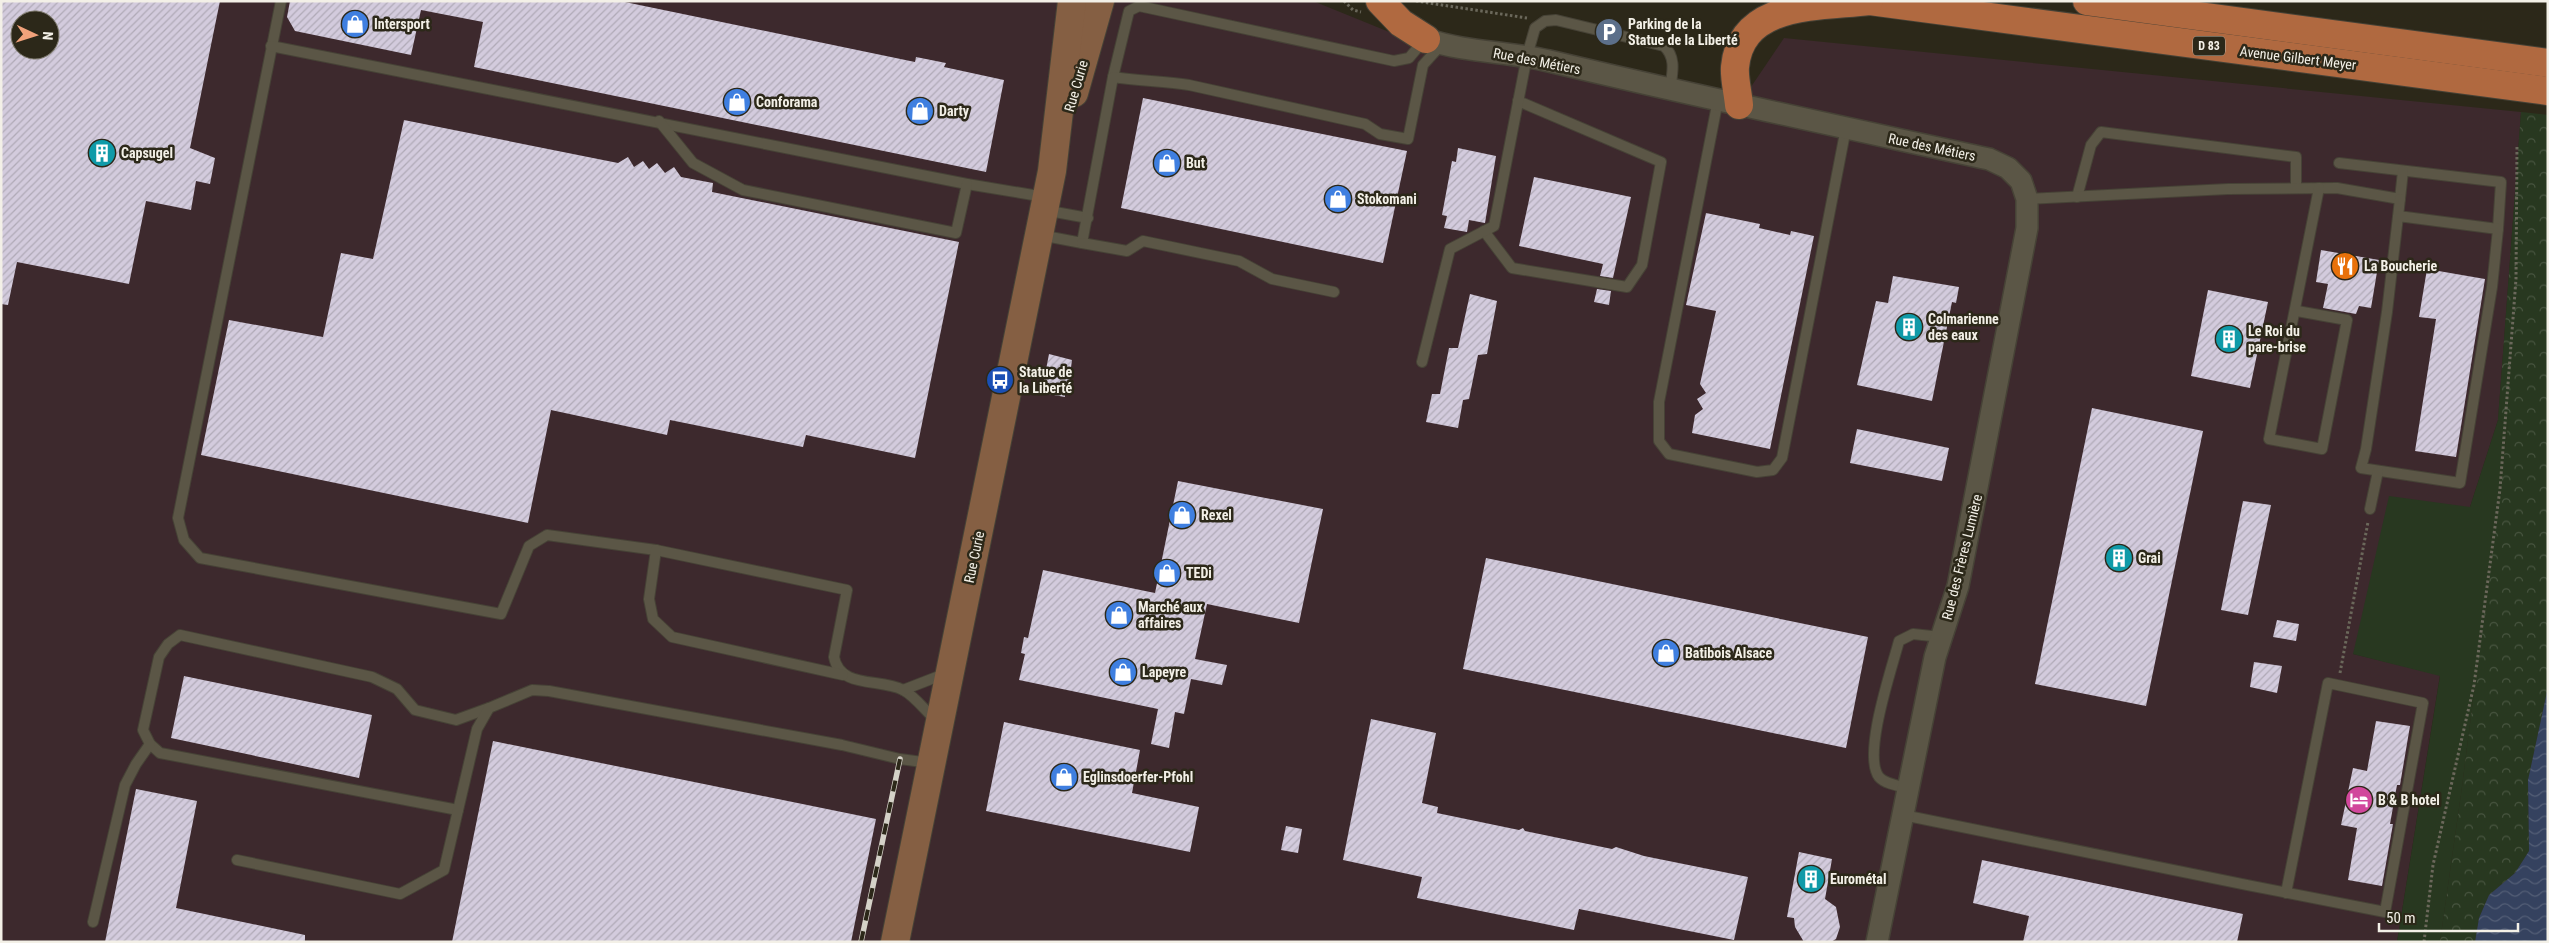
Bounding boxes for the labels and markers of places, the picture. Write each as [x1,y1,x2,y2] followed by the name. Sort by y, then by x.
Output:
[340,9,370,39] shop icon: Intersport
[374,16,430,32] place label: Intersport
[1628,16,1738,48] place label: Parking de la Statue de la Liberté
[1594,17,1624,47] parking icon: Parking de la Statue de la Liberté
[722,87,752,117] shop icon: Conforama
[756,94,818,110] place label: Conforama
[905,96,935,126] shop icon: Darty
[939,103,970,119] place label: Darty
[87,138,117,168] building icon: Capsugel
[121,145,173,161] place label: Capsugel
[1152,148,1182,178] shop icon: But
[1186,155,1205,171] place label: But
[1323,184,1353,214] shop icon: Stokomani
[1357,191,1417,207] place label: Stokomani
[2330,251,2360,281] restaurant icon: La Boucherie
[2364,258,2437,274] place label: La Boucherie
[1928,311,1999,343] place label: Colmarienne des eaux
[1894,312,1924,342] building icon: Colmarienne des eaux
[2248,323,2306,355] place label: Le Roi du pare-brise
[2214,324,2244,354] building icon: Le Roi du pare-brise
[1019,364,1072,396] place label: Statue de la Liberté
[985,365,1015,395] bus stop icon: Statue de la Liberté
[1167,500,1197,530] shop icon: Rexel
[1201,507,1232,523] place label: Rexel
[2104,543,2134,573] building icon: Grai
[2138,550,2161,566] place label: Grai
[1152,558,1182,588] shop icon: TEDi
[1186,565,1212,581] place label: TEDi
[1138,599,1203,631] place label: Marché aux affaires
[1104,600,1134,630] shop icon: Marché aux affaires
[1651,638,1681,668] shop icon: Batibois Alsace
[1685,645,1773,661] place label: Batibois Alsace
[1108,657,1138,687] shop icon: Lapeyre
[1142,664,1187,680] place label: Lapeyre
[1049,762,1079,792] shop icon: Eglinsdoerfer-Pfohl
[1083,769,1193,785] place label: Eglinsdoerfer-Pfohl
[2344,785,2374,815] hotel icon: B & B hotel
[2378,792,2440,808] place label: B & B hotel
[1796,864,1826,894] building icon: Eurométal
[1830,871,1887,887] place label: Eurométal

